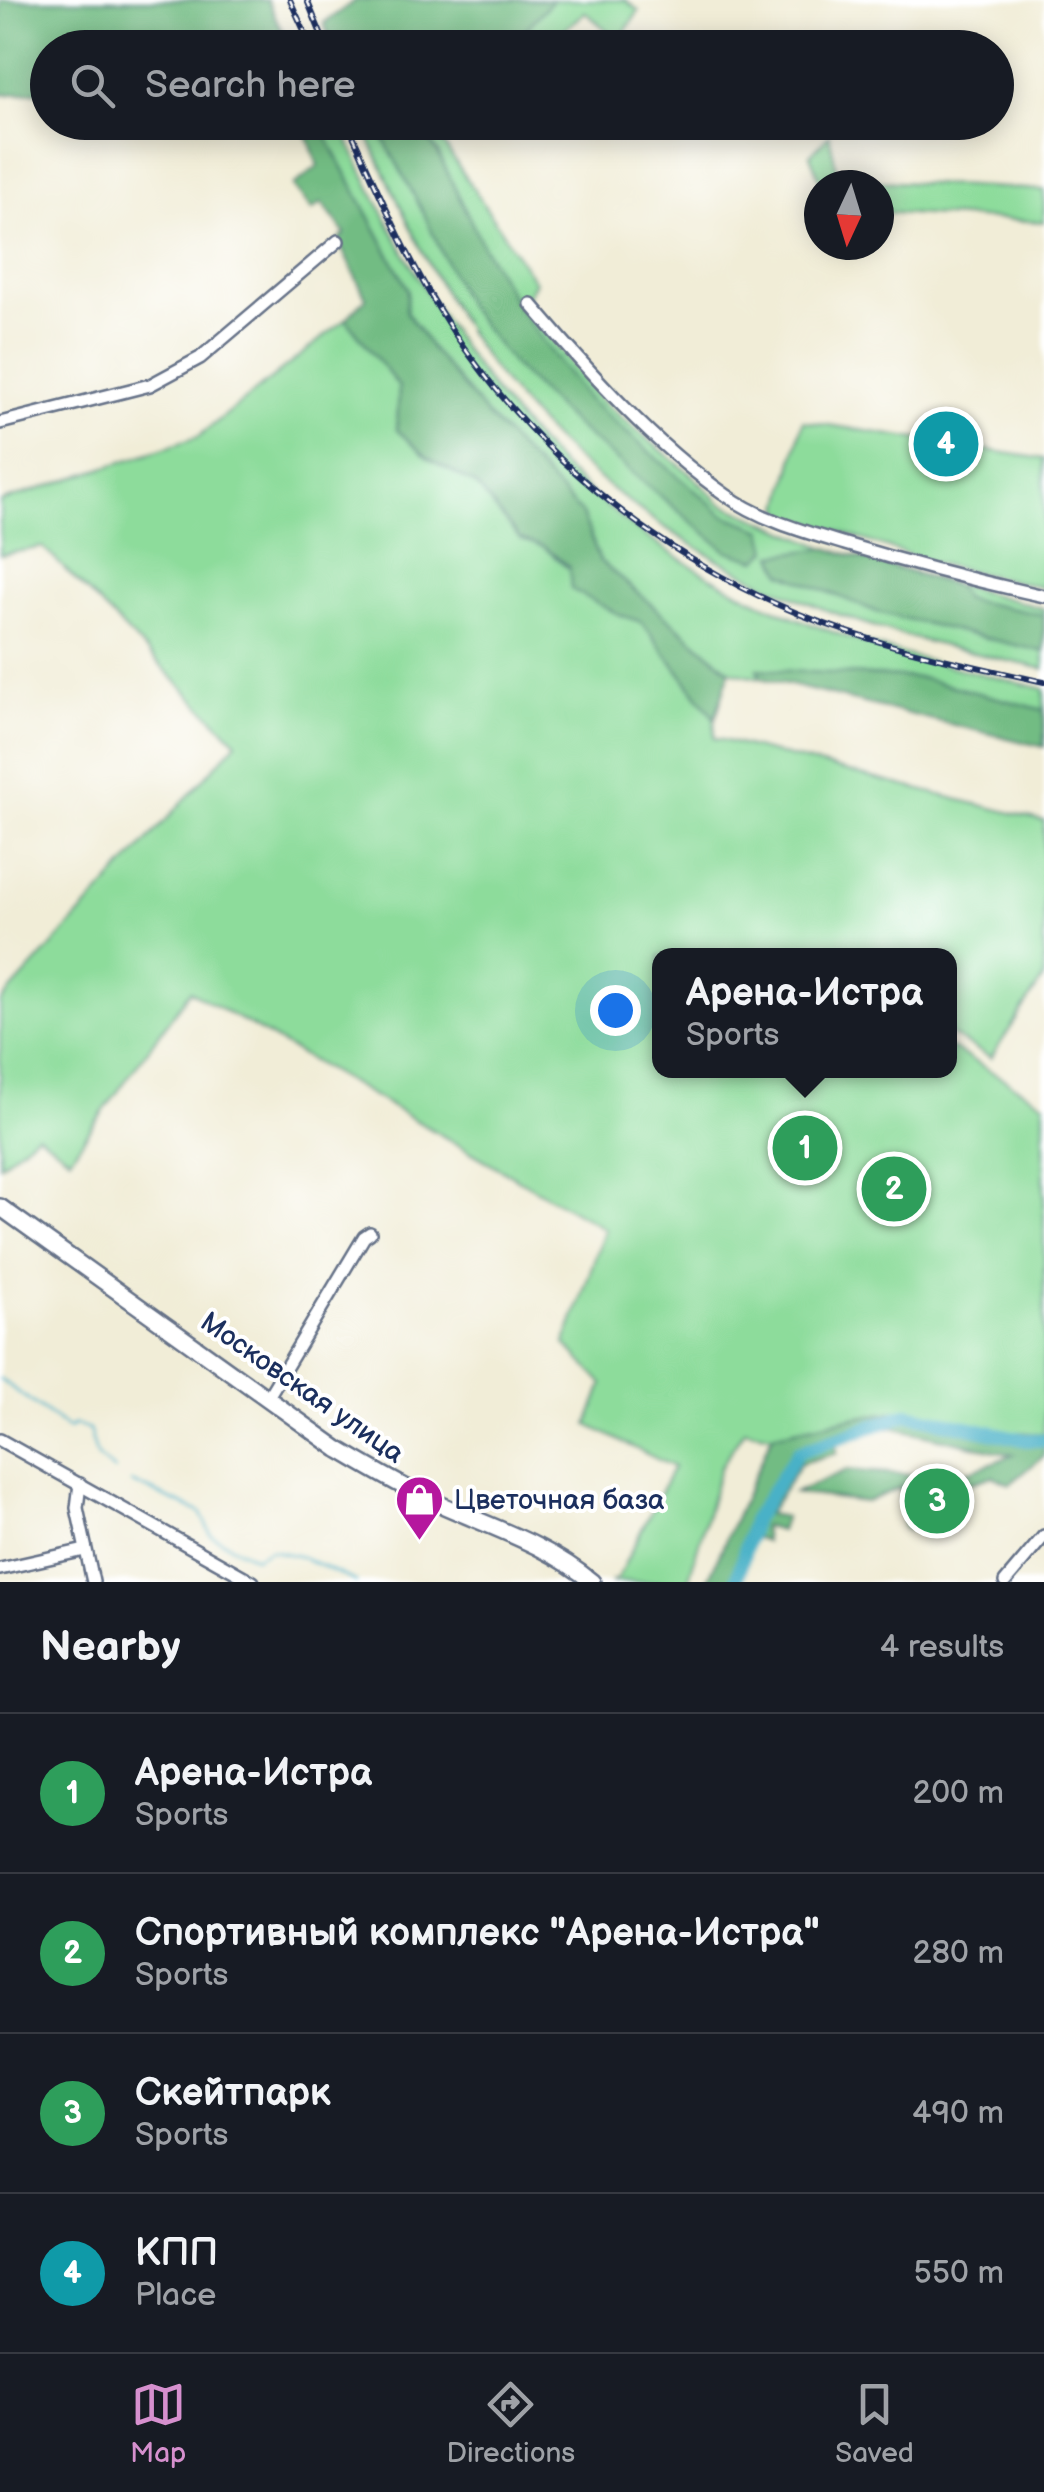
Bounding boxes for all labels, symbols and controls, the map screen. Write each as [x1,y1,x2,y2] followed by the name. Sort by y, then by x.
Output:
[30,30,1014,140] search box
[65,58,120,113] icon: search
[145,63,356,108] text: Search here
[804,170,894,260] north arrow
[914,406,978,482] pin: 4
[652,948,957,1078] popup
[686,971,923,1016] text: Арена-Истра
[590,985,641,1036] your location
[686,1016,779,1055] text: Sports
[772,1110,838,1186] pin: 1
[862,1152,926,1226] pin: 2
[194,1305,410,1471] street label: Московская улица
[904,1464,970,1538] pin: 3
[393,1474,445,1542] shop icon: Цветочная база
[454,1484,665,1517] place label: Цветочная база
[40,1622,180,1673] text: Nearby
[880,1628,1004,1667] text: 4 results
[135,1751,372,1796] text: Арена-Истра
[66,1774,79,1813] text: 1
[912,1774,1004,1813] text: 200 m
[135,1796,228,1835] text: Sports
[135,1911,820,1956] text: Спортивный комплекс "Арена-Истра"
[63,1934,82,1973] text: 2
[913,1934,1004,1973] text: 280 m
[135,1956,228,1995] text: Sports
[135,2071,331,2116] text: Скейтпарк
[63,2094,82,2133] text: 3
[912,2094,1004,2133] text: 490 m
[135,2116,228,2155] text: Sports
[135,2231,218,2276] text: КПП
[63,2254,82,2293] text: 4
[913,2254,1004,2293] text: 550 m
[135,2276,216,2315] text: Place
[130,2377,186,2470] tab: Map
[446,2377,575,2470] tab: Directions
[835,2377,914,2470] tab: Saved

